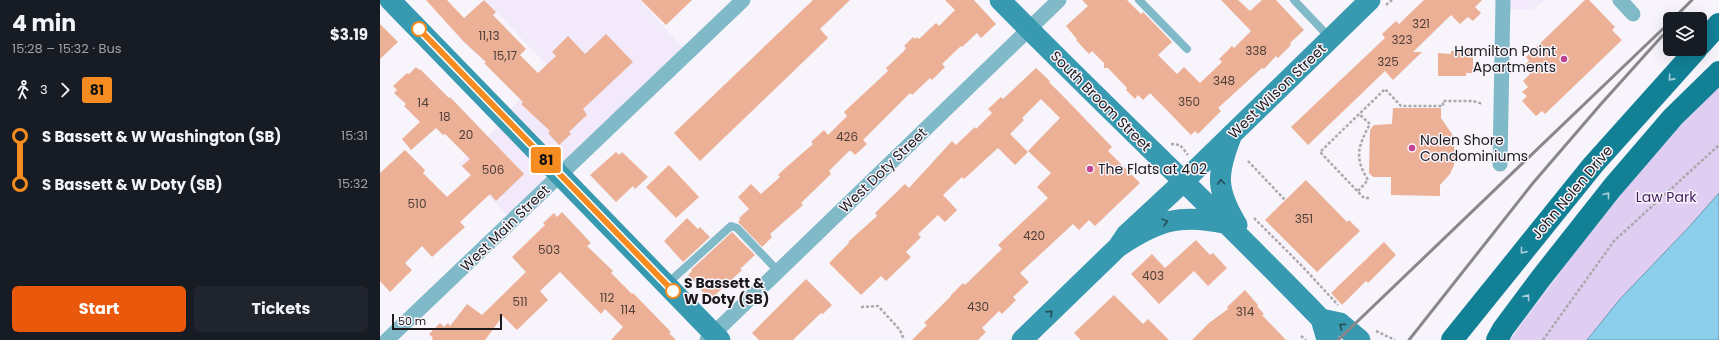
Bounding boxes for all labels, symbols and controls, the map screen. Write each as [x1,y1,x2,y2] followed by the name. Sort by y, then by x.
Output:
[12,8,76,39] text: 4 min
[1663,12,1707,56] map controls
[1663,12,1707,56] button: layers
[1412,15,1430,32] house number: 321
[411,21,427,37] unlabelled marker
[330,24,368,45] text: $3.19
[479,27,499,44] house number: 11,13
[1391,31,1413,48] house number: 323
[12,39,122,58] text: 15:28 – 15:32 · Bus
[1224,39,1330,143] street label: West Wilson Street
[1454,41,1556,77] place label: Hamilton Point Apartments
[1245,42,1267,59] house number: 338
[1046,46,1156,156] street label: South Broom Street
[493,47,518,64] house number: 15,17
[1377,53,1399,70] house number: 325
[1559,54,1569,64] marker: Hamilton Point Apartments
[1213,72,1235,89] house number: 348
[1668,73,1675,81] one-way arrow
[12,79,34,101] icon: walk
[54,79,76,101] icon: forward
[40,80,48,99] text: 3
[90,80,104,100] text: 81
[1178,93,1200,110] house number: 350
[417,94,429,111] house number: 14
[439,108,451,125] house number: 18
[835,123,931,217] street label: West Doty Street
[42,126,281,147] text: S Bassett & W Washington (SB)
[341,126,368,145] text: 15:31
[459,126,473,143] house number: 20
[836,128,858,145] house number: 426
[1420,130,1528,166] place label: Nolen Shore Condominiums
[1527,141,1617,243] street label: John Nolen Drive
[1407,143,1417,153] marker: Nolen Shore Condominiums
[528,147,564,173] line badge: 81
[539,150,553,170] text: 81
[1098,159,1207,179] place label: The Flats at 402
[482,161,504,178] house number: 506
[1085,164,1095,174] marker: The Flats at 402
[42,174,223,195] text: S Bassett & W Doty (SB)
[338,174,368,193] text: 15:32
[1216,179,1225,185] one-way arrow
[456,180,554,276] street label: West Main Street
[1636,187,1697,207] park label: Law Park
[1602,193,1609,200] one-way arrow
[408,195,426,212] house number: 510
[1295,210,1313,227] house number: 351
[1162,219,1168,227] one-way arrow
[1023,227,1045,244] house number: 420
[538,241,560,258] house number: 503
[1520,247,1527,254] one-way arrow
[1142,267,1164,284] house number: 403
[684,273,769,309] place label: S Bassett & W Doty (SB)
[665,283,681,299] marker: S Bassett & W Doty (SB)
[12,286,186,332] button: Start
[194,286,368,332] button: Tickets
[600,289,614,306] house number: 112
[512,293,528,310] house number: 511
[1522,295,1529,302] one-way arrow
[967,298,989,315] house number: 430
[620,301,636,318] house number: 114
[1236,303,1255,320] house number: 314
[1045,310,1053,318] one-way arrow
[392,312,502,331] scale bar
[398,313,426,329] text: 50 m
[1340,324,1347,331] one-way arrow

